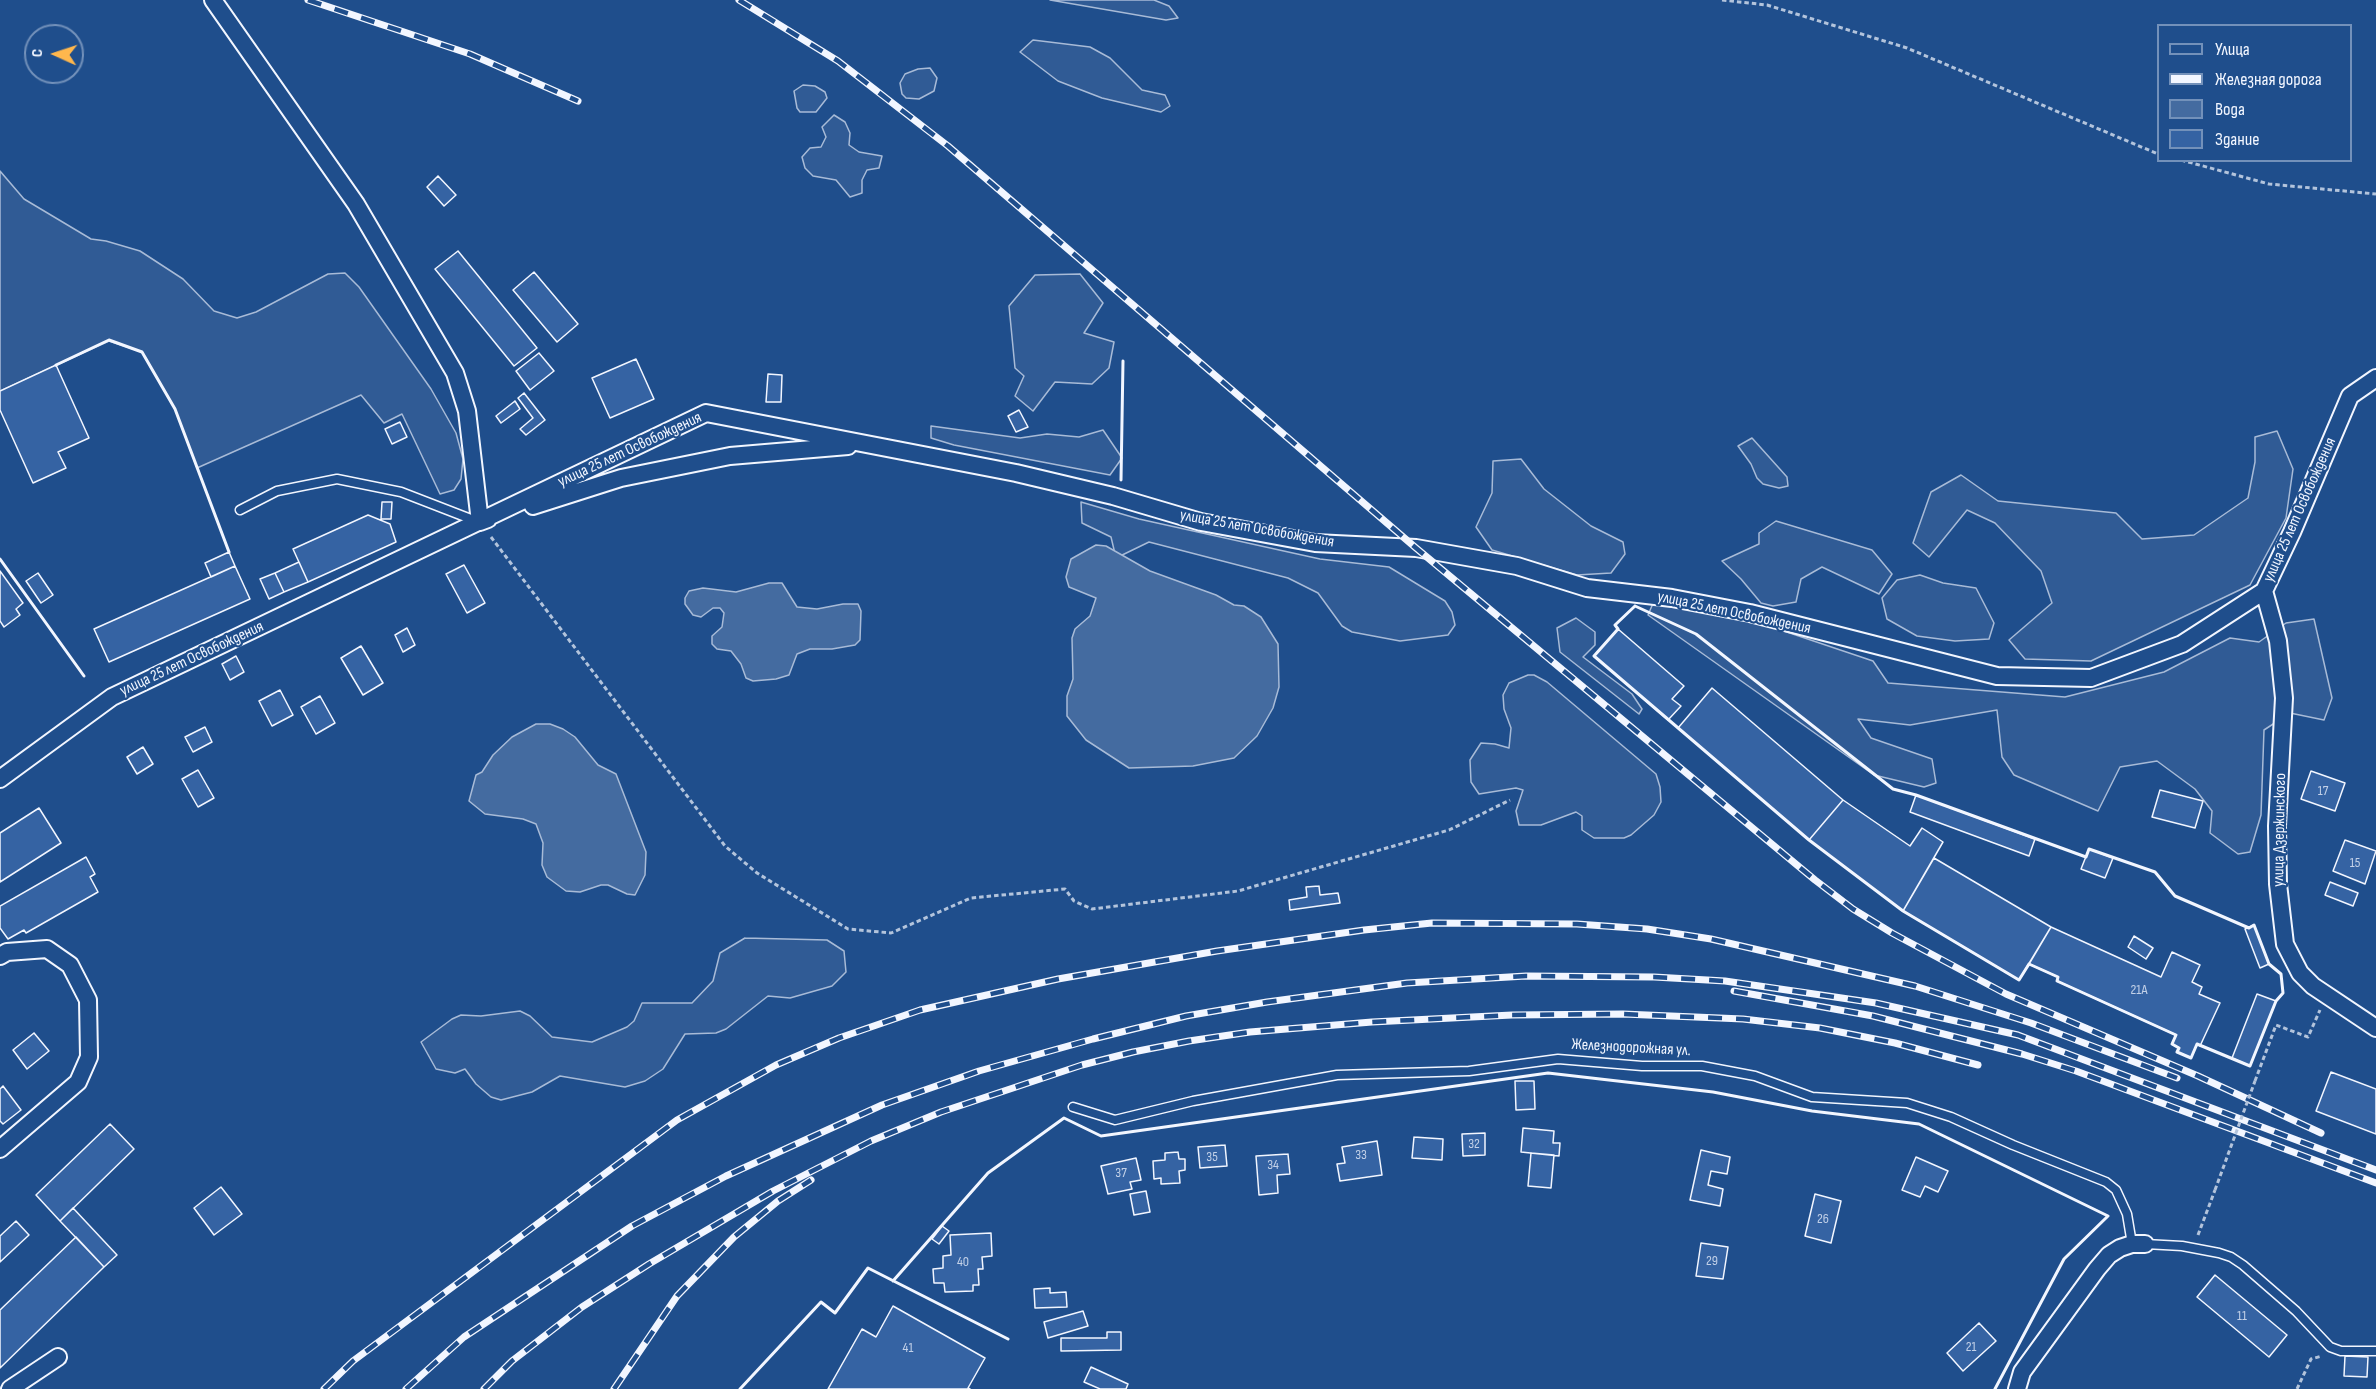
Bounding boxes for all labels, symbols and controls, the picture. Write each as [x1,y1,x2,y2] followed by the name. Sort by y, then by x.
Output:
[24,24,84,84] north arrow
[2157,24,2352,162] legend
[2215,39,2250,60] text: Улица
[28,49,47,58] text: С
[2215,69,2322,90] text: Железная дорога
[2215,99,2245,120] text: Вода
[2215,129,2260,150] text: Здание
[555,408,705,492] street label: улица 25 лет Освобождения
[2259,435,2341,585] street label: улица 25 лет Освобождения
[1178,506,1336,552] street label: улица 25 лет Освобождения
[1656,587,1812,639] street label: улица 25 лет Освобождения
[117,617,267,701] street label: улица 25 лет Освобождения
[2269,773,2291,887] street label: улица Дзержинского
[2318,783,2328,799] house number: 17
[2350,855,2360,871] house number: 15
[2131,982,2147,998] house number: 21А
[1571,1035,1691,1061] street label: Железнодорожная ул.
[1468,1136,1480,1152] house number: 32
[1355,1147,1367,1163] house number: 33
[1206,1149,1218,1165] house number: 35
[1267,1157,1279,1173] house number: 34
[1115,1165,1127,1181] house number: 37
[1817,1211,1829,1227] house number: 26
[1706,1253,1718,1269] house number: 29
[957,1254,969,1270] house number: 40
[2237,1308,2247,1324] house number: 11
[1966,1339,1976,1355] house number: 21
[903,1340,913,1356] house number: 41

